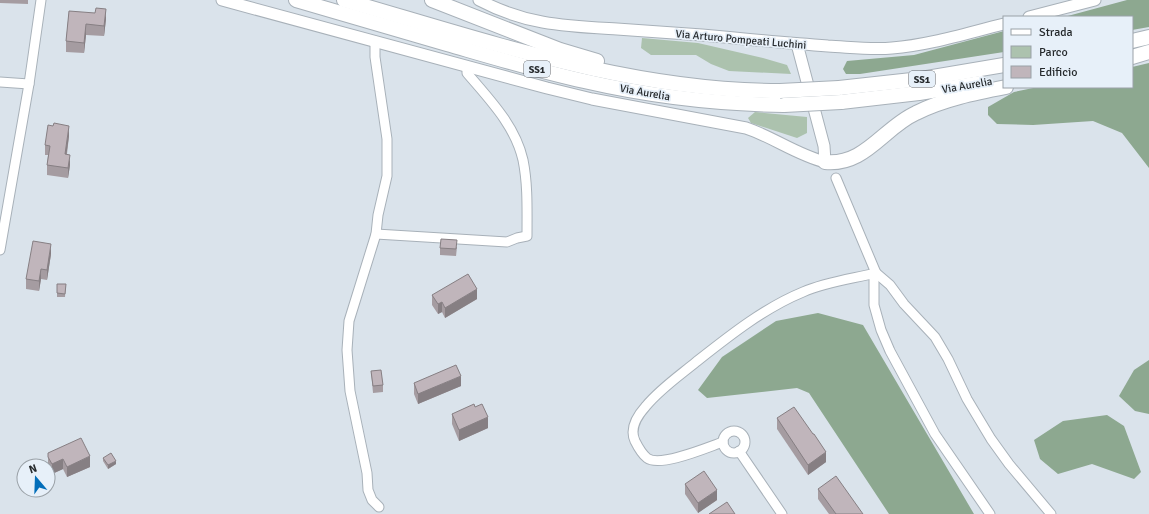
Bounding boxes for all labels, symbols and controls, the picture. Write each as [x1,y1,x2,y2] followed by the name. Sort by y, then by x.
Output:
[1003,16,1133,88] legend
[1039,25,1073,40] text: Strada
[675,27,807,52] street label: Via Arturo Pompeati Luchini
[1039,45,1068,60] text: Parco
[524,61,550,77] road number: SS1
[1039,65,1077,80] text: Edificio
[909,71,935,87] road number: SS1
[941,75,994,96] street label: Via Aurelia
[619,82,672,103] street label: Via Aurelia
[16,458,56,498] north arrow
[27,462,39,476] text: N

